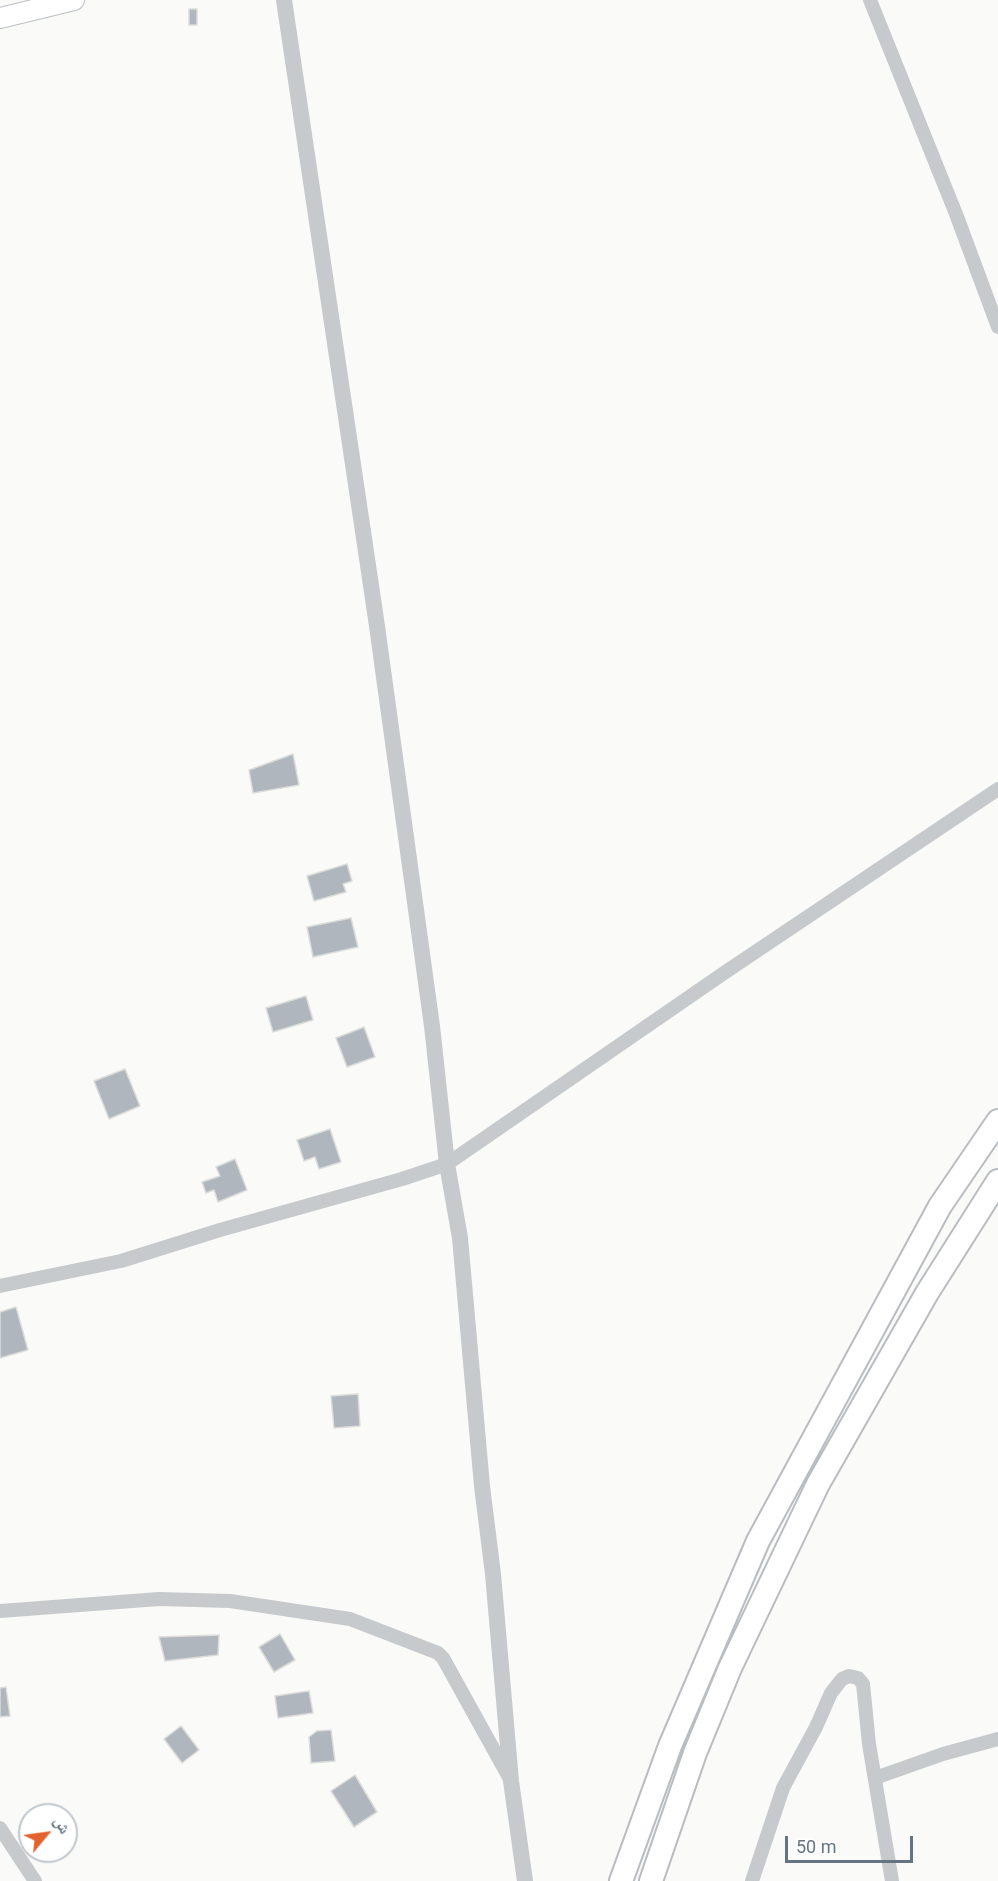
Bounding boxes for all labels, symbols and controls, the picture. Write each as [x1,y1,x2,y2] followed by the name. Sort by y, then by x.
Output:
[18,1803,78,1863] north arrow
[50,1813,75,1837] text: ش
[788,1824,916,1862] scale bar
[796,1836,836,1857] text: 50 m

